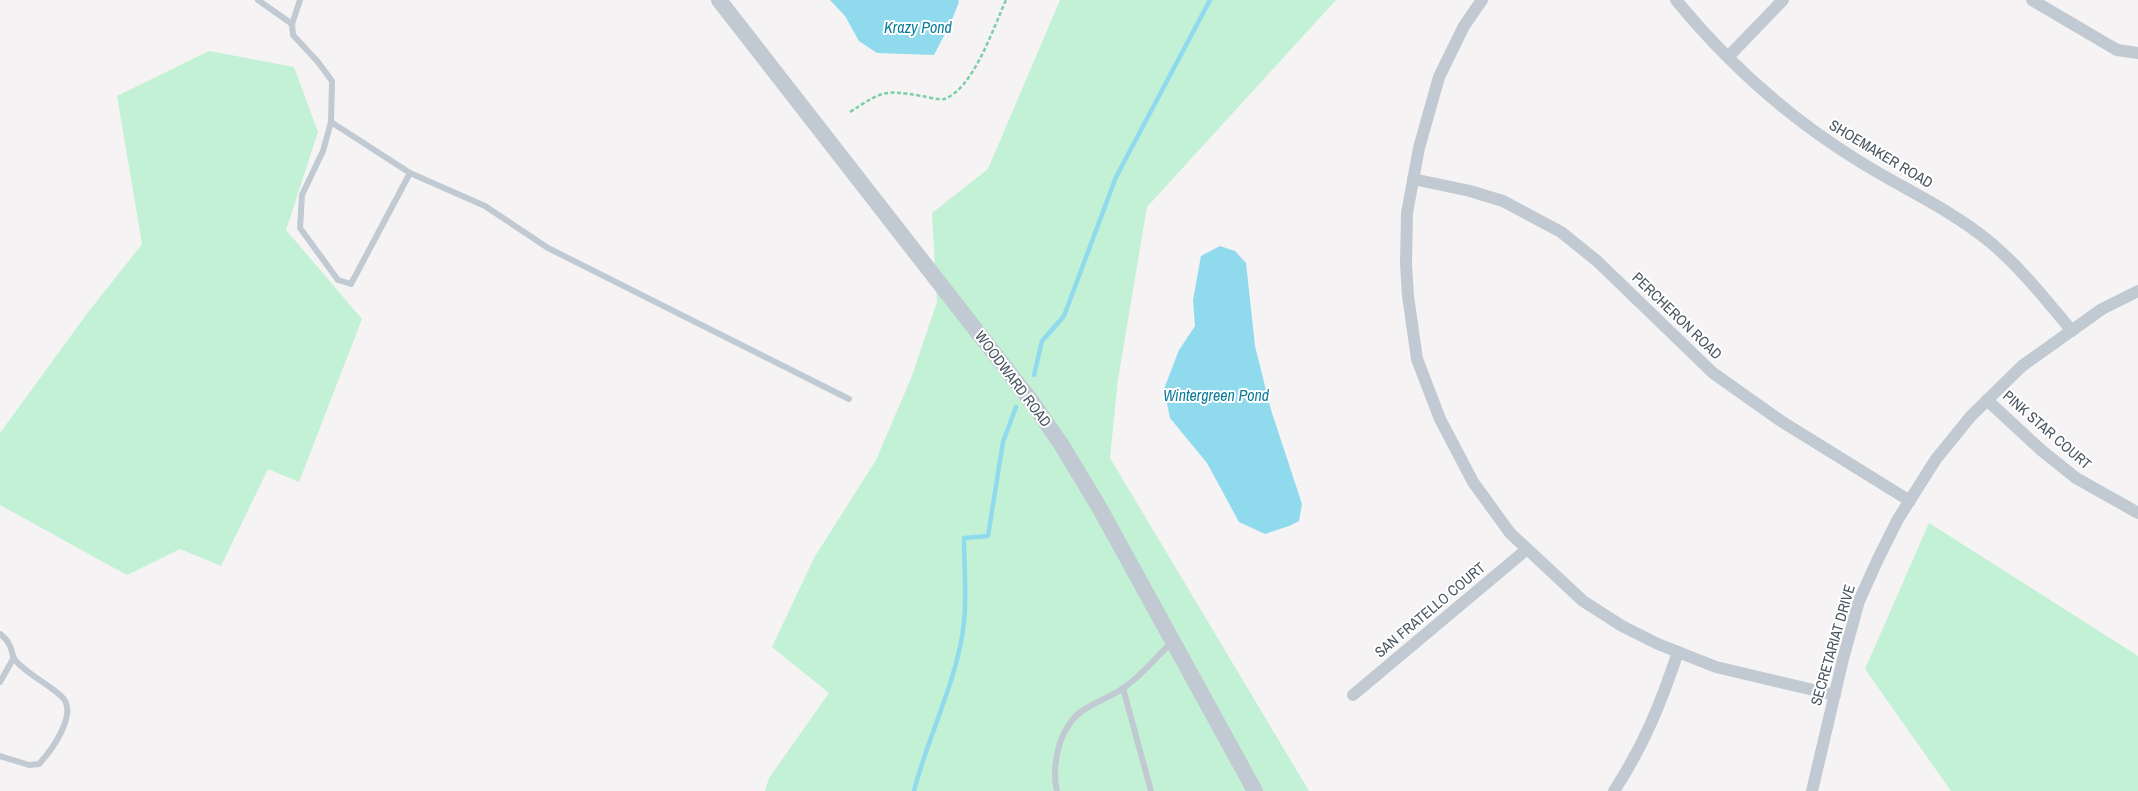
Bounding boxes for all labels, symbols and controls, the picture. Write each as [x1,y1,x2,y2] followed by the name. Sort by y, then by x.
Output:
[884,16,953,38] water label: Krazy Pond
[1825,114,1937,193] street label: SHOEMAKER ROAD
[1628,267,1727,364] street label: PERCHERON ROAD
[970,326,1057,431] street label: WOODWARD ROAD
[1163,384,1270,406] water label: Wintergreen Pond
[1999,385,2096,474] street label: PINK STAR COURT
[1370,557,1490,662] street label: SAN FRATELLO COURT
[1805,582,1860,708] street label: SECRETARIAT DRIVE

